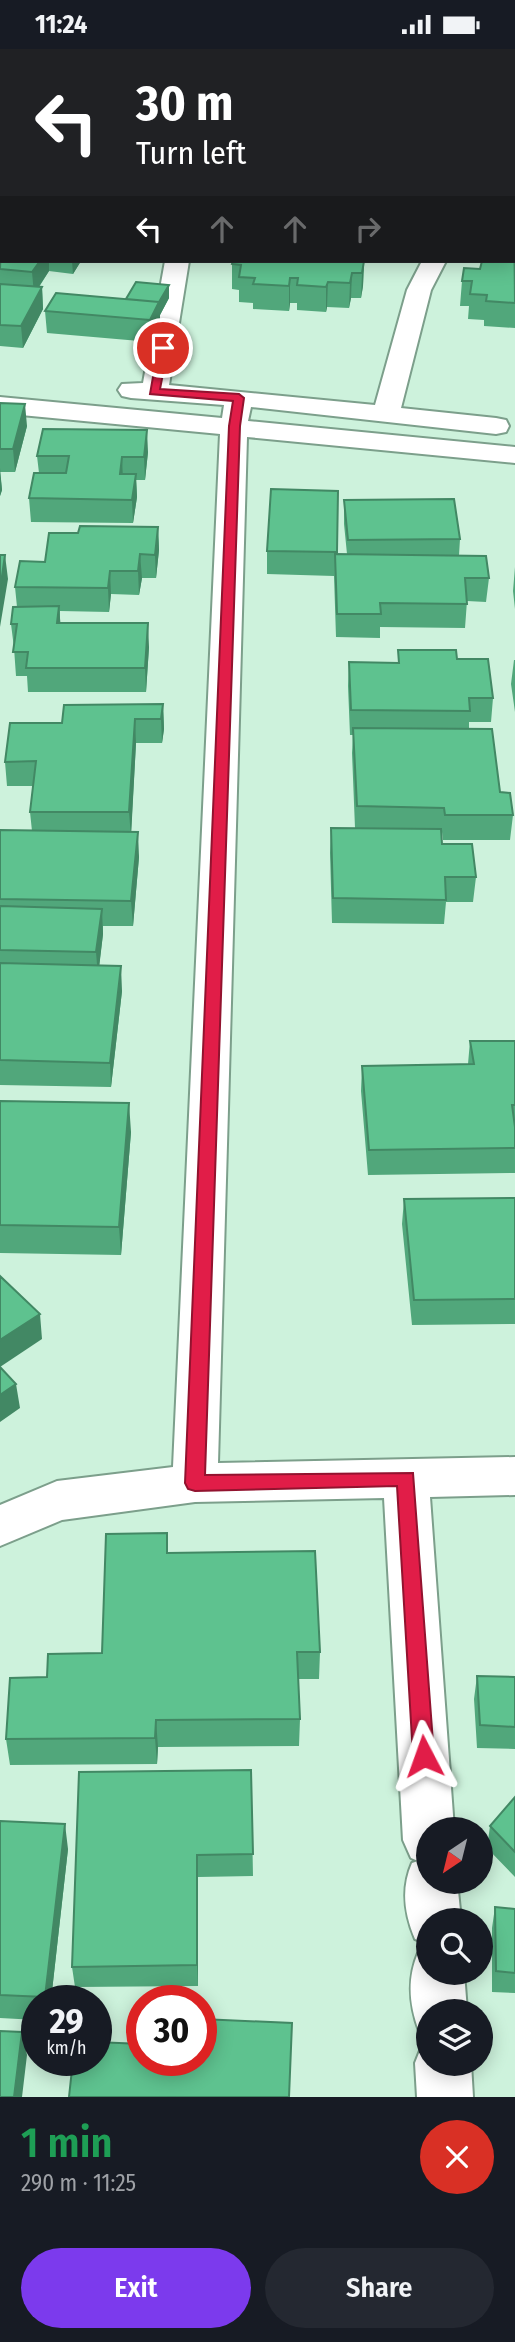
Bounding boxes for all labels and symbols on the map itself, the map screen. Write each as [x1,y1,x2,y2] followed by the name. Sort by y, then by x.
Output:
[133,318,193,378] pin
[387,1719,461,1793] position arrow
[416,1817,494,1893] north arrow
[126,1985,217,2076] speed limit sign: 30

